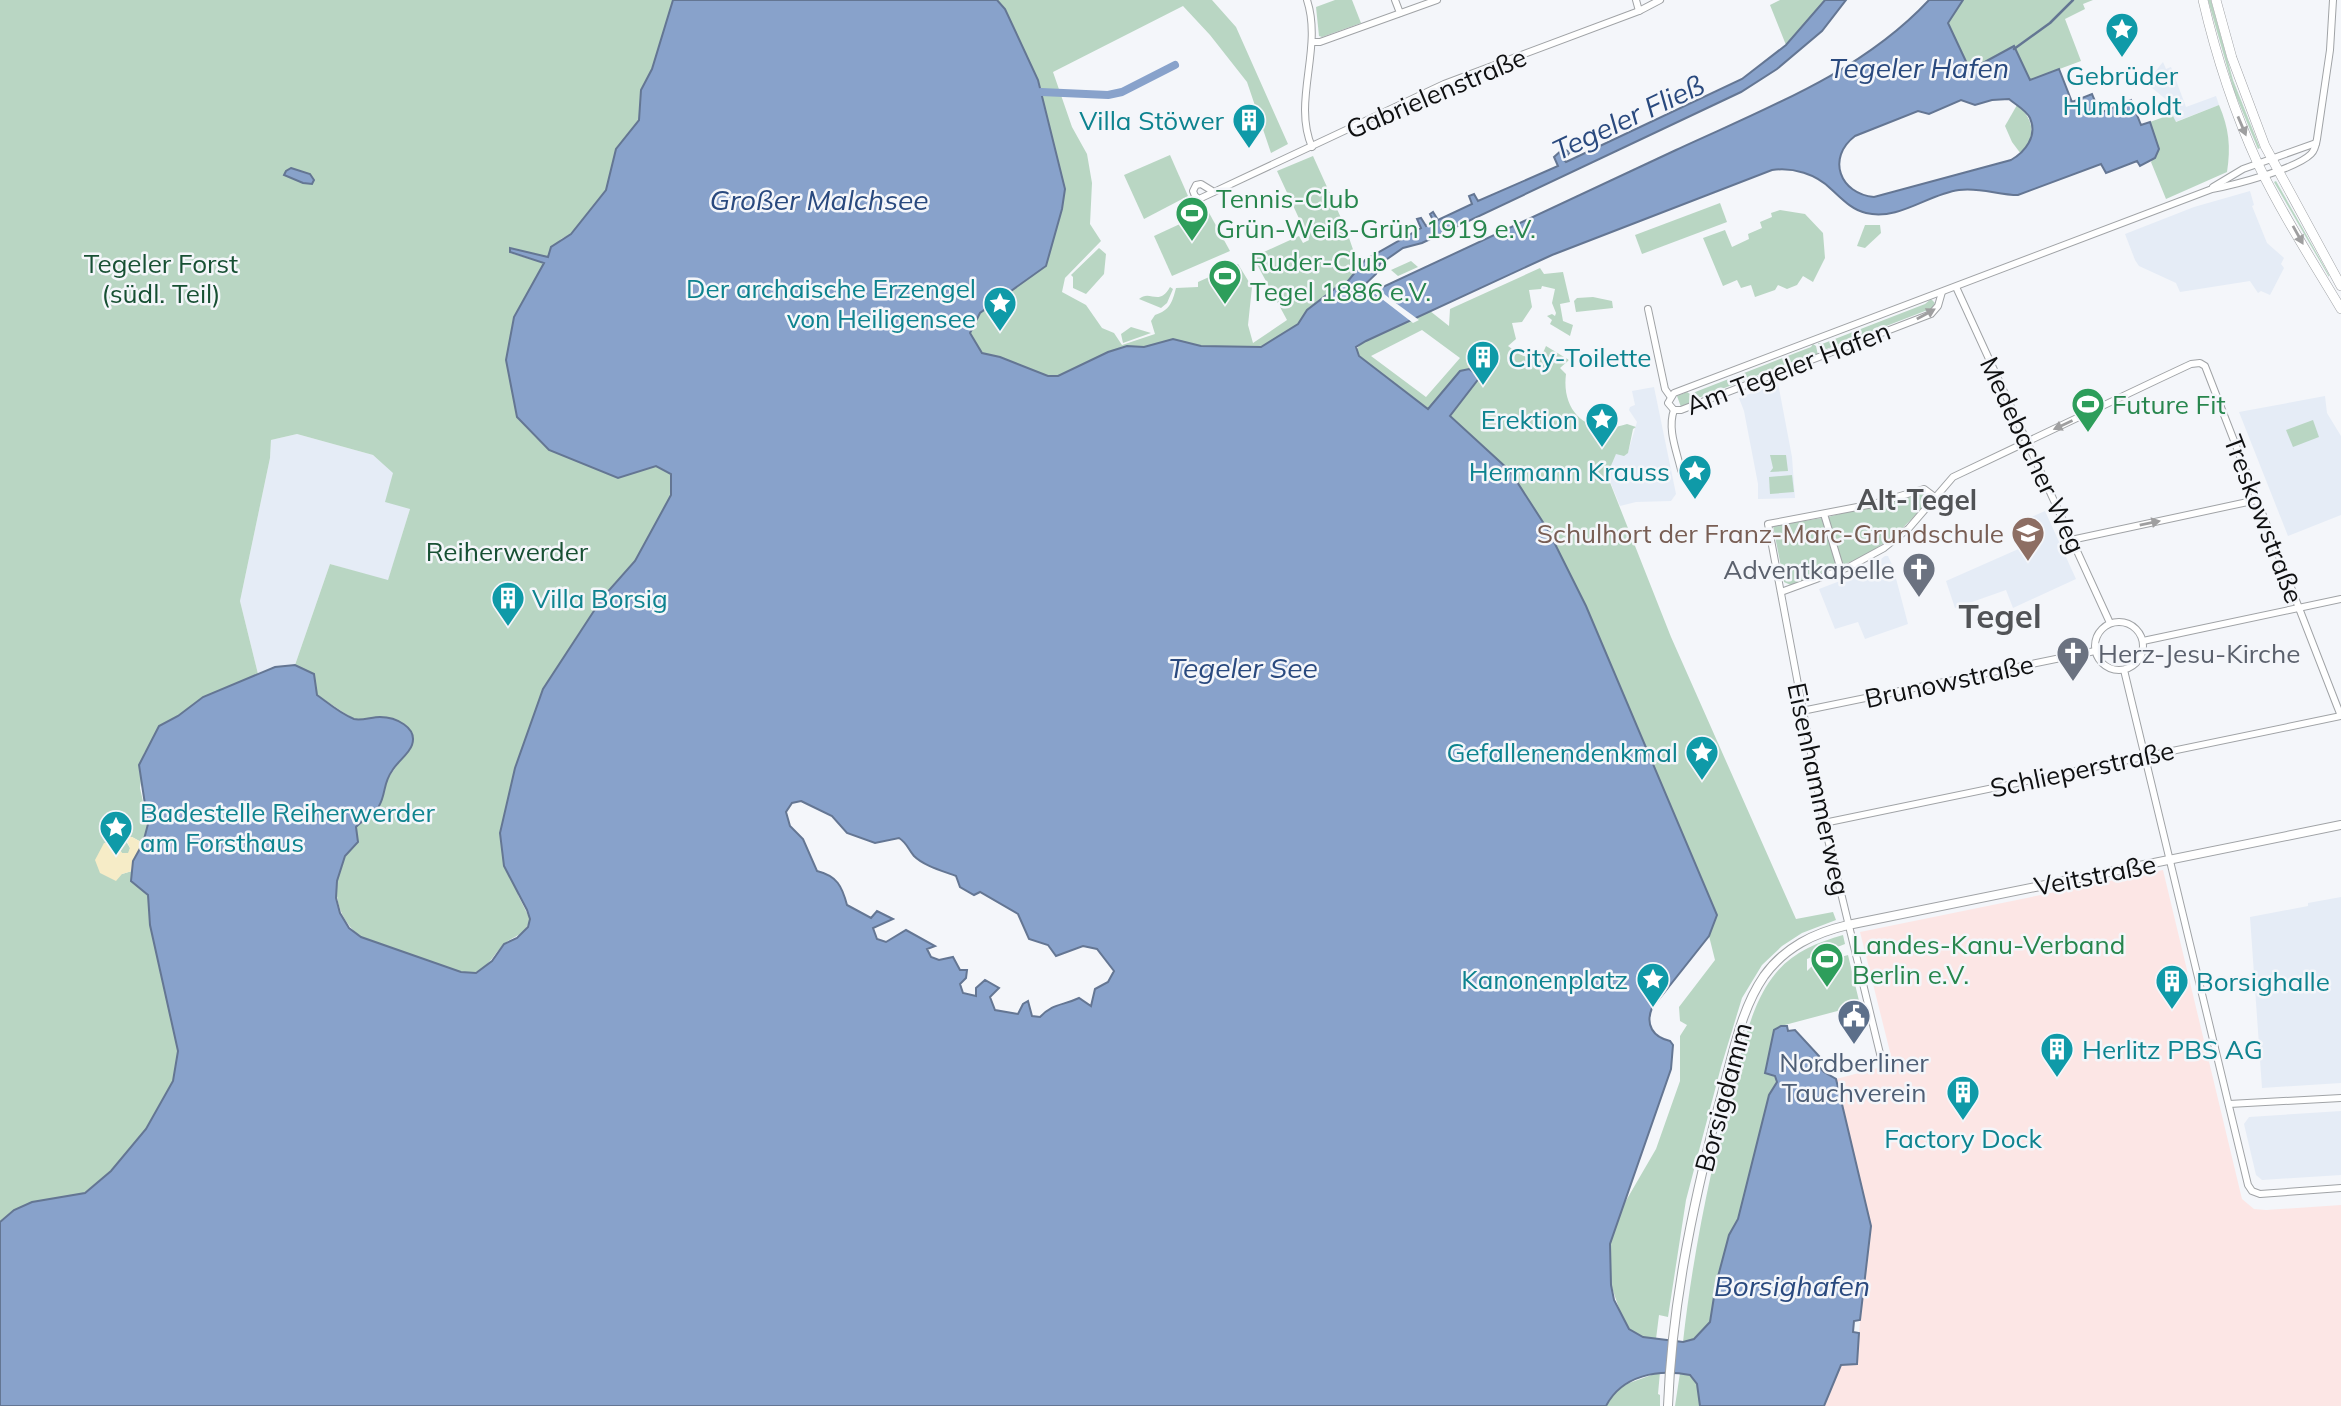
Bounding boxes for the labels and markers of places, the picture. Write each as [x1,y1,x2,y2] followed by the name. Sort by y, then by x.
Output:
[2103,10,2141,59] place icon: Gebrüder Humboldt
[2062,59,2182,122] place label: Gebrüder Humboldt
[1230,101,1268,150] building icon: Villa Stöwer
[1079,104,1225,137] place label: Villa Stöwer
[1216,182,1536,245] place label: Tennis-Club Grün-Weiß-Grün 1919 e.V.
[1173,194,1211,243] sports icon: Tennis-Club Grün-Weiß-Grün 1919 e.V.
[1250,245,1431,308] place label: Ruder-Club Tegel 1886 e.V.
[1206,257,1244,306] sports icon: Ruder-Club Tegel 1886 e.V.
[686,272,976,335] place label: Der archaische Erzengel von Heiligensee
[981,284,1019,333] place icon: Der archaische Erzengel von Heiligensee
[1464,338,1502,387] building icon: City-Toilette
[1508,341,1651,374] place label: City-Toilette
[2069,385,2107,434] sports icon: Future Fit
[2112,388,2226,421] place label: Future Fit
[1583,400,1621,449] place icon: Erektion
[1481,403,1578,436] place label: Erektion
[1676,452,1714,501] place icon: Hermann Krauss
[1469,455,1670,488] place label: Hermann Krauss
[2009,514,2047,563] school or university icon: Schulhort der Franz-Marc-Grundschule
[1537,517,2004,550] place label: Schulhort der Franz-Marc-Grundschule
[1900,550,1938,599] church icon: Adventkapelle
[1723,553,1895,586] place label: Adventkapelle
[489,579,527,628] building icon: Villa Borsig
[532,582,668,615] place label: Villa Borsig
[2054,634,2092,683] church icon: Herz-Jesu-Kirche
[2098,637,2300,670] place label: Herz-Jesu-Kirche
[1683,733,1721,782] place icon: Gefallenendenkmal
[1446,736,1678,769] place label: Gefallenendenkmal
[140,796,435,859] place label: Badestelle Reiherwerder am Forsthaus
[97,808,135,857] place icon: Badestelle Reiherwerder am Forsthaus
[1852,928,2125,991] place label: Landes-Kanu-Verband Berlin e.V.
[1808,940,1846,989] sports icon: Landes-Kanu-Verband Berlin e.V.
[1634,960,1672,1009] place icon: Kanonenplatz
[2153,962,2191,1011] building icon: Borsighalle
[1461,963,1628,996] place label: Kanonenplatz
[2196,965,2330,998] place label: Borsighalle
[1835,997,1873,1046] public building icon: Nordberliner Tauchverein
[2038,1030,2076,1079] building icon: Herlitz PBS AG
[2082,1033,2263,1066] place label: Herlitz PBS AG
[1779,1046,1929,1109] place label: Nordberliner Tauchverein
[1944,1073,1982,1122] building icon: Factory Dock
[1884,1122,2042,1155] place label: Factory Dock

